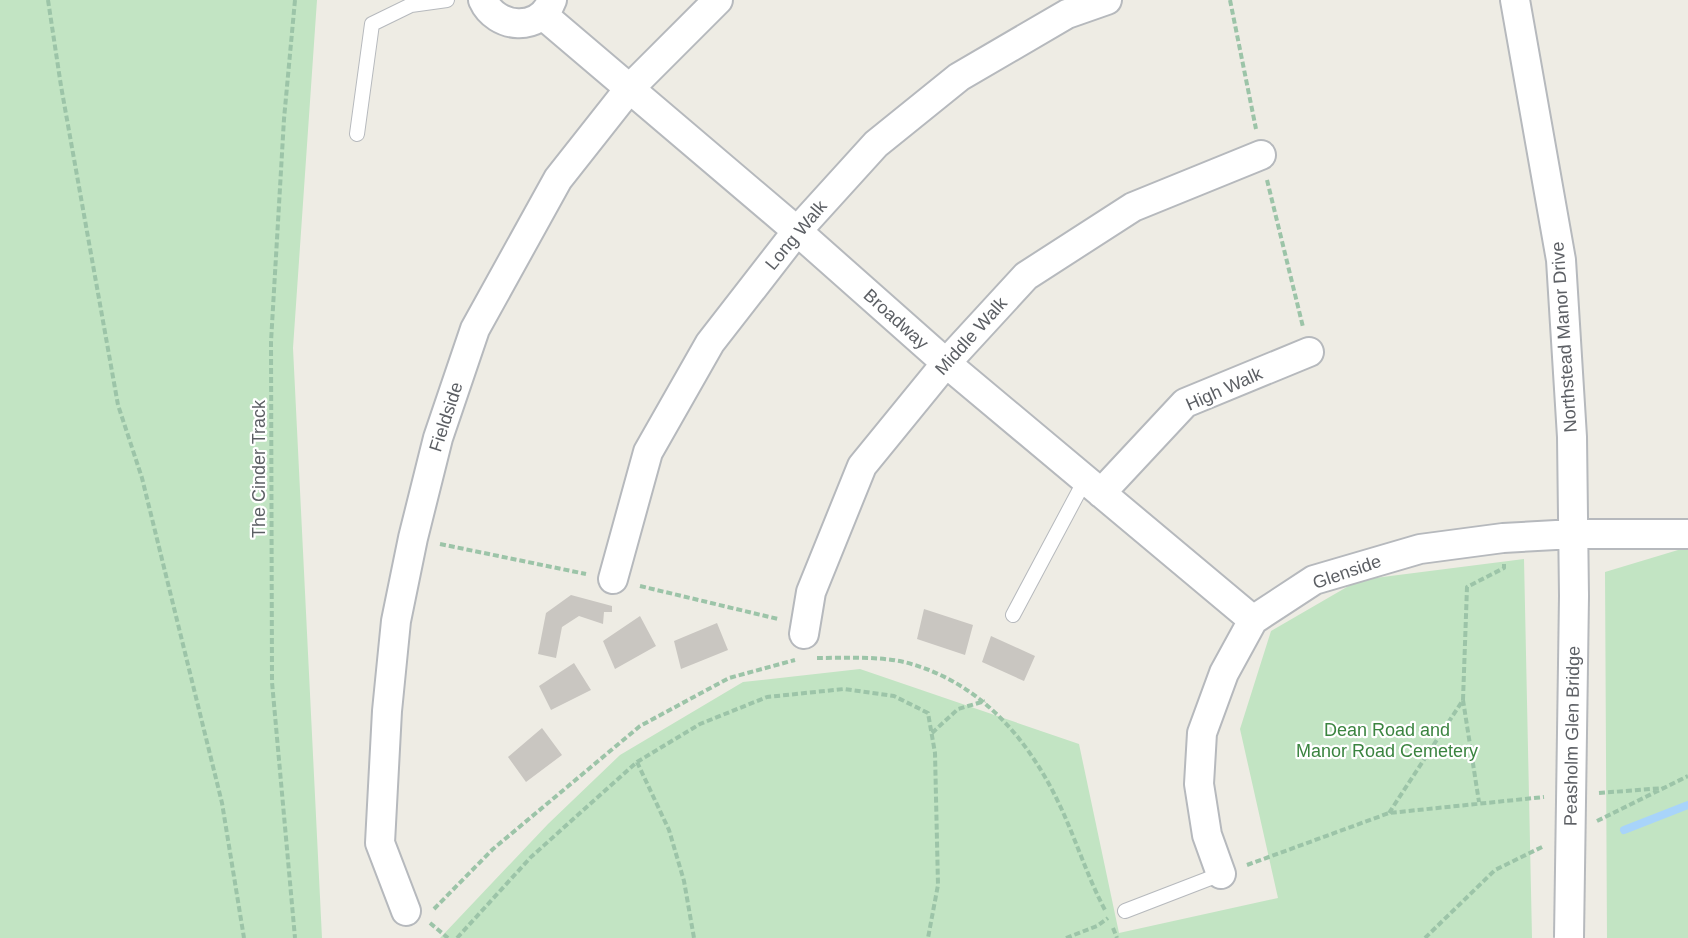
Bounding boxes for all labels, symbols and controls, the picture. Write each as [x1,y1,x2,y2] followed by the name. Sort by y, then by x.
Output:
[761,195,831,274] street label: Long Walk
[1547,241,1581,433] street label: Northstead Manor Drive
[860,285,932,353] street label: Broadway
[931,292,1012,379] street label: Middle Walk
[1183,363,1266,415] street label: High Walk
[425,380,467,454] street label: Fieldside
[249,399,269,538] street label: The Cinder Track
[1310,551,1384,593] street label: Glenside
[1560,646,1584,826] street label: Peasholm Glen Bridge
[1296,720,1478,761] park label: Dean Road and Manor Road Cemetery

